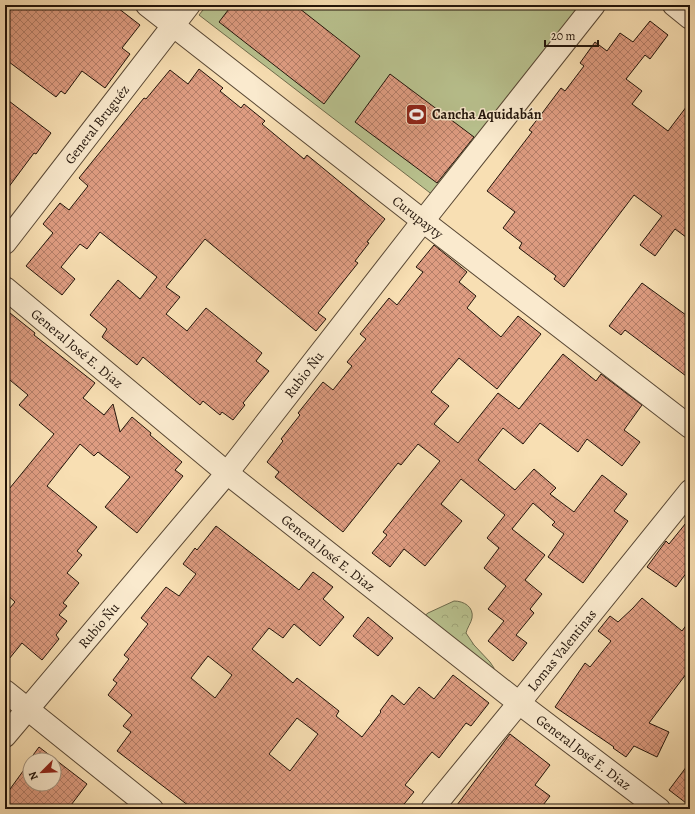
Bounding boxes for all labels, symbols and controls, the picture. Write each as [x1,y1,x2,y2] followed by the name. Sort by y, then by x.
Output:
[545,22,598,48] scale bar
[551,28,575,44] text: 20 m
[60,81,134,168] street label: General Bruguéz
[403,101,429,127] sports icon: Cancha Aquidabán
[432,105,542,124] place label: Cancha Aquidabán
[388,191,448,244] street label: Curupayty
[27,305,127,393] street label: General José E. Diaz
[280,347,328,402] street label: Rubio Ñu
[277,510,379,596] street label: General José E. Diaz
[74,598,124,652] street label: Rubio Ñu
[523,605,601,696] street label: Lomas Valentinas
[532,710,635,795] street label: General José E. Diaz
[22,752,62,792] north arrow
[25,769,42,783] text: N

